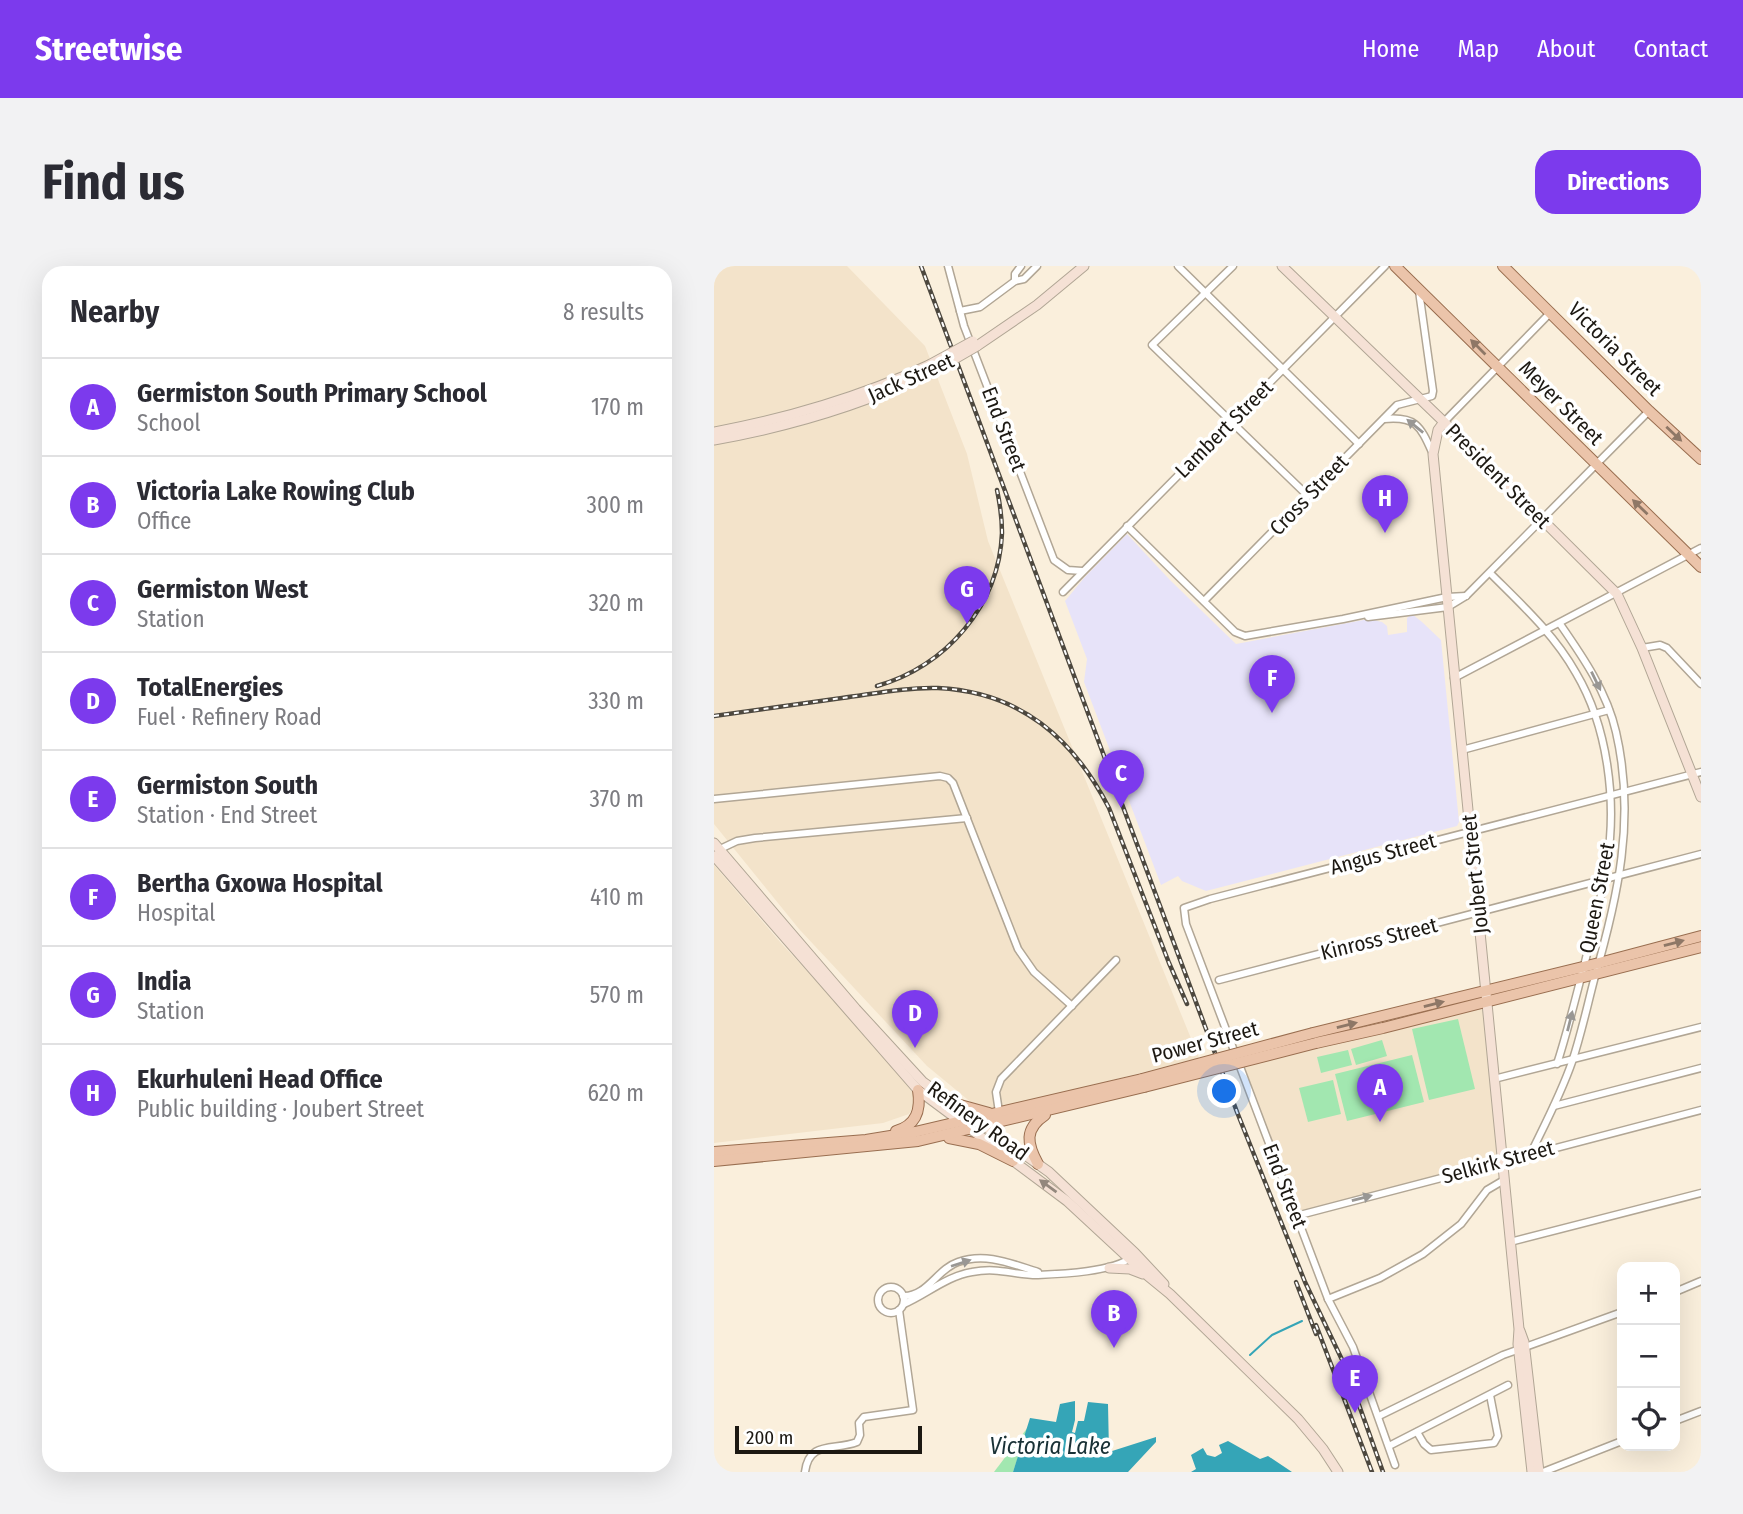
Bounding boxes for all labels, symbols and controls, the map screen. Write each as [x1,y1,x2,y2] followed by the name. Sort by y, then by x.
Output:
[35,29,182,69] text: Streetwise
[1362,35,1419,63] text: Home
[1457,35,1499,63] text: Map
[1537,35,1595,63] text: About
[1633,35,1708,63] text: Contact
[1535,150,1701,214] button: Directions
[42,153,185,212] text: Find us
[70,294,159,330] text: Nearby
[1563,297,1667,401] street label: Victoria Street
[563,298,644,326] text: 8 results
[1469,339,1486,356] one-way arrow
[864,347,958,408] street label: Jack Street
[1513,355,1609,451] street label: Meyer Street
[1170,374,1279,483] street label: Lambert Street
[137,378,487,409] text: Germiston South Primary School
[976,383,1032,475] street label: End Street
[87,393,99,421] text: A
[591,393,644,421] text: 170 m
[137,409,201,437] text: School
[1440,418,1556,534] street label: President Street
[1406,419,1424,434] one-way arrow
[1665,426,1683,442] one-way arrow
[1264,449,1354,541] street label: Cross Street
[1362,475,1408,533] pin: H
[137,476,415,507] text: Victoria Lake Rowing Club
[87,491,99,519] text: B
[587,491,644,519] text: 300 m
[1632,499,1648,515] one-way arrow
[137,507,191,535] text: Office
[944,566,990,624] pin: G
[137,574,308,605] text: Germiston West
[87,589,99,617] text: C
[589,589,644,617] text: 320 m
[137,605,205,633] text: Station
[1249,655,1295,713] pin: F
[1590,671,1602,691] one-way arrow
[137,672,283,703] text: TotalEnergies
[86,687,100,715] text: D
[588,687,644,715] text: 330 m
[137,703,322,731] text: Fuel · Refinery Road
[1098,750,1144,808] pin: C
[137,770,318,801] text: Germiston South
[88,785,98,813] text: E
[590,785,644,813] text: 370 m
[137,801,317,829] text: Station · End Street
[1456,813,1494,935] street label: Joubert Street
[1327,827,1439,881] street label: Angus Street
[1573,840,1621,956] street label: Queen Street
[137,868,383,899] text: Bertha Gxowa Hospital
[88,883,98,911] text: F
[590,883,644,911] text: 410 m
[137,899,215,927] text: Hospital
[1318,912,1440,966] street label: Kinross Street
[1663,937,1685,948] one-way arrow
[137,966,191,997] text: India
[86,981,100,1009] text: G
[590,981,644,1009] text: 570 m
[892,990,938,1048] pin: D
[137,997,205,1025] text: Station
[1423,998,1445,1009] one-way arrow
[1565,1010,1576,1032] one-way arrow
[1149,1015,1261,1069] street label: Power Street
[1336,1019,1358,1030] one-way arrow
[137,1064,383,1095] text: Ekurhuleni Head Office
[1357,1064,1403,1122] pin: A
[1207,1074,1241,1108] your location
[922,1075,1034,1167] street label: Refinery Road
[86,1079,100,1107] text: H
[588,1079,644,1107] text: 620 m
[137,1095,424,1123] text: Public building · Joubert Street
[1439,1135,1557,1189] street label: Selkirk Street
[1257,1140,1313,1232] street label: End Street
[1039,1179,1057,1193] one-way arrow
[1352,1193,1373,1203] one-way arrow
[950,1257,971,1268] one-way arrow
[1617,1262,1680,1451] map controls
[1617,1262,1680,1325] button: +
[1091,1290,1137,1348] pin: B
[1617,1325,1680,1388] button: −
[1332,1355,1378,1413] pin: E
[1617,1388,1680,1451] button: locate
[735,1423,922,1455] scale bar
[746,1426,793,1449] text: 200 m
[989,1432,1111,1460] water label: Victoria Lake

